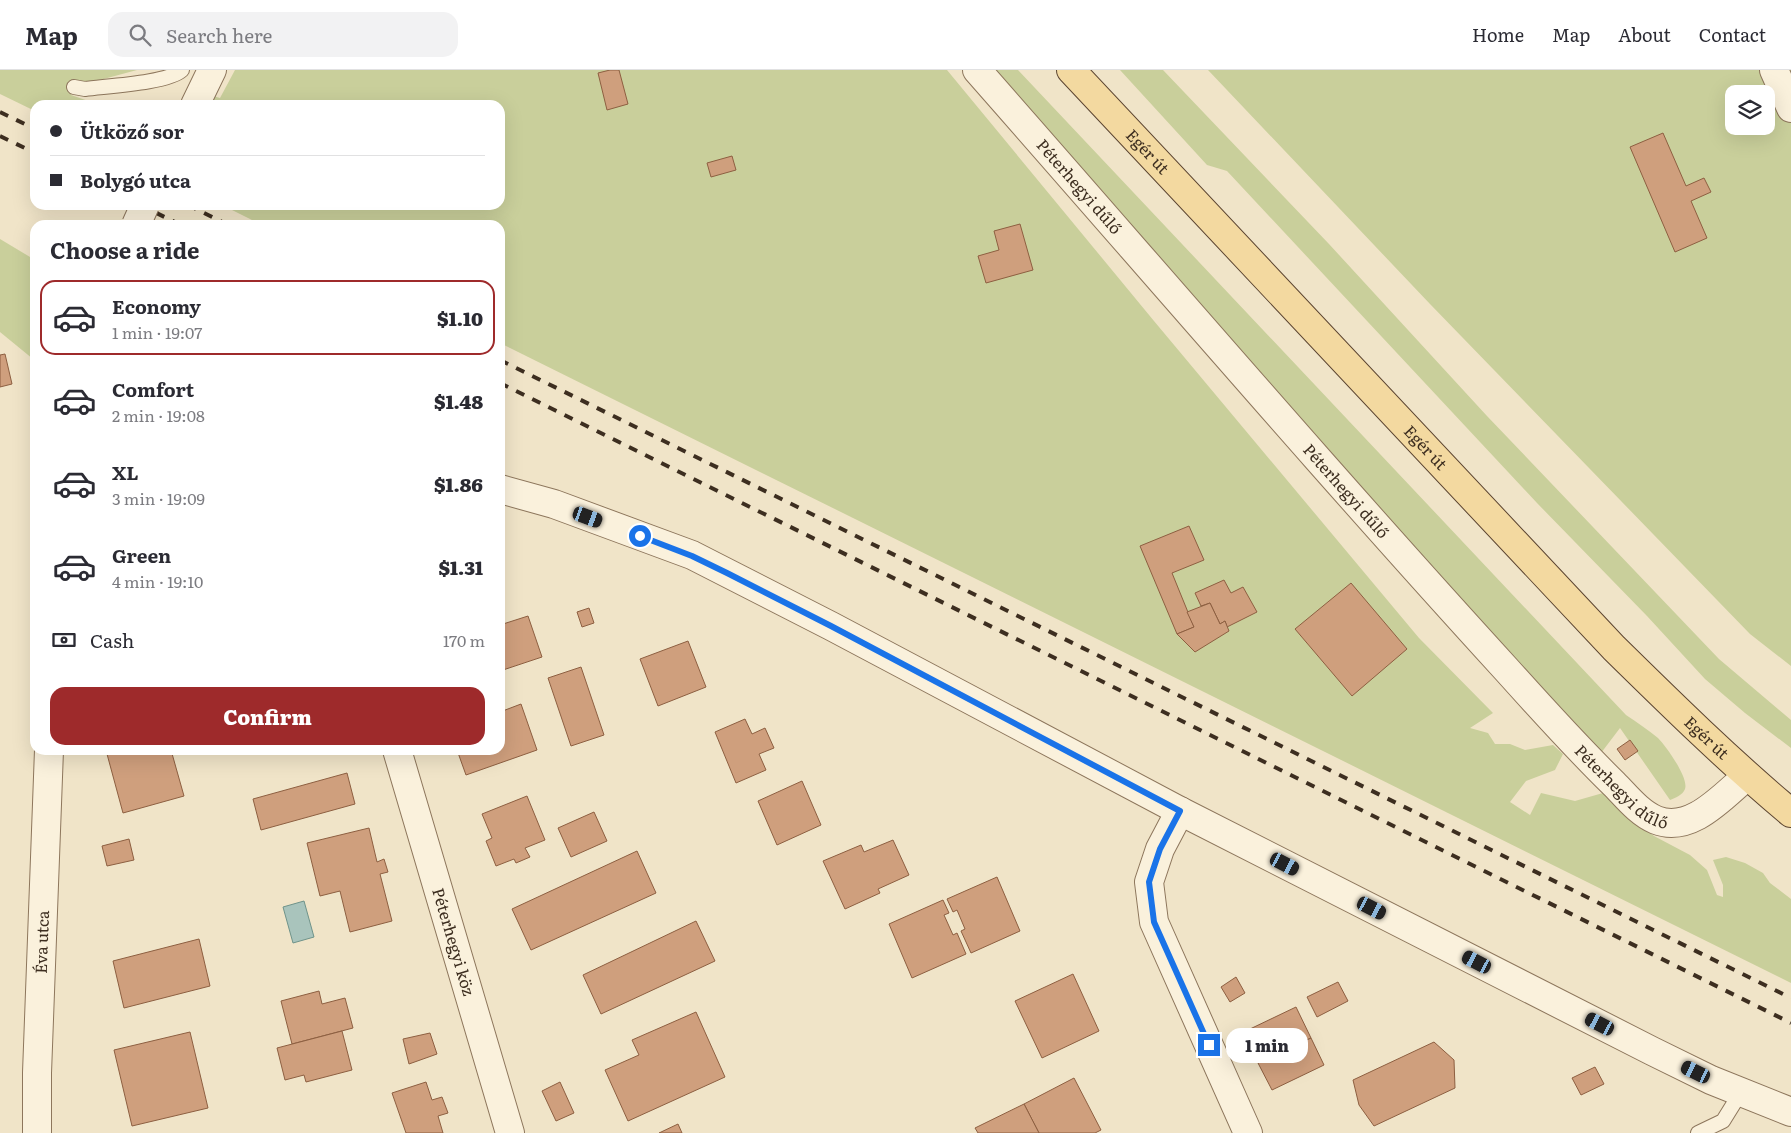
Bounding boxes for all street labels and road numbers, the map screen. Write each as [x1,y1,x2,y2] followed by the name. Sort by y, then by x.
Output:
[1121,123,1176,179] street label: Egér út
[1032,133,1128,239] street label: Péterhegyi dűlő
[1399,419,1454,475] street label: Egér út
[1298,438,1395,543] street label: Péterhegyi dűlő
[1680,710,1736,764] street label: Egér út
[1570,738,1670,834] street label: Péterhegyi dűlő
[427,885,482,999] street label: Péterhegyi köz
[28,909,54,974] street label: Éva utca

